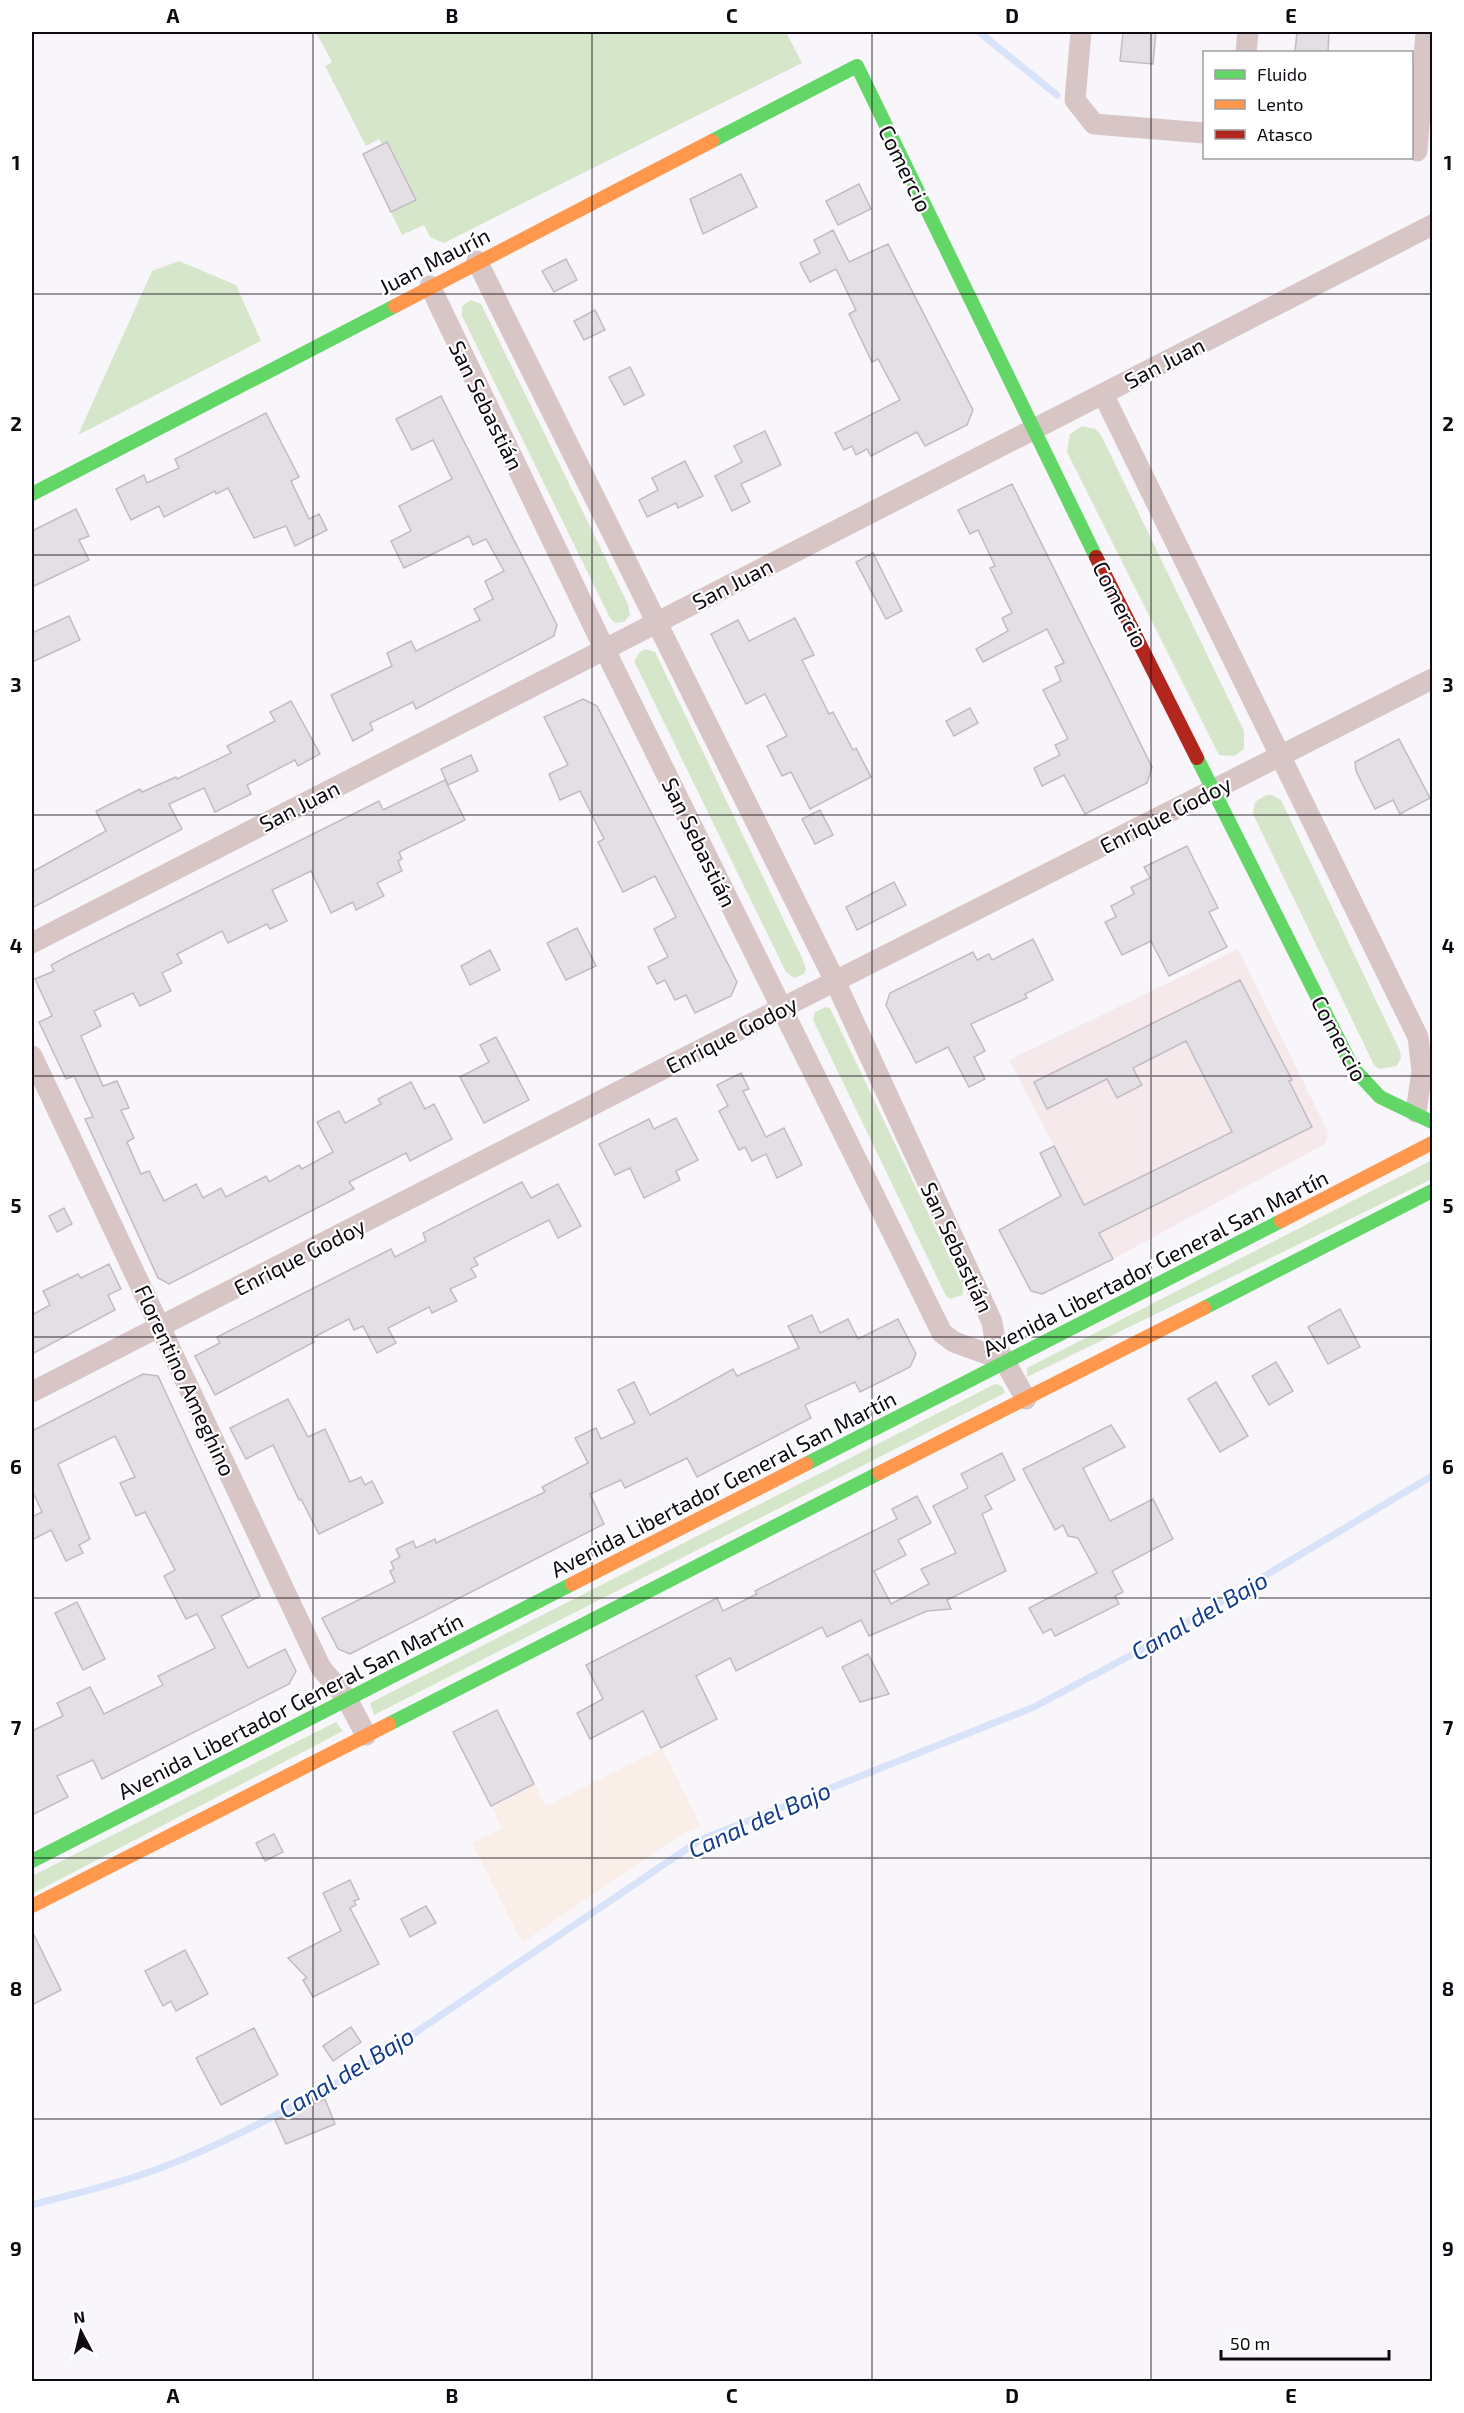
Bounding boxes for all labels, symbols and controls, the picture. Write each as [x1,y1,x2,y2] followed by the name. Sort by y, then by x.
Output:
[166,3,180,27] text: A
[446,3,458,27] text: B
[726,3,738,27] text: C
[1005,3,1019,27] text: D
[1285,3,1297,27] text: E
[1203,51,1413,159] legend
[1257,63,1307,85] text: Fluido
[1257,93,1303,115] text: Lento
[874,120,938,216] street label: Comercio
[1257,123,1313,145] text: Atasco
[12,150,20,174] text: 1
[1444,150,1452,174] text: 1
[374,221,494,299] street label: Juan Maurín
[1120,331,1208,393] street label: San Juan
[444,336,530,474] street label: San Sebastián
[10,411,22,435] text: 2
[1442,411,1454,435] text: 2
[688,552,776,614] street label: San Juan
[1088,556,1154,652] street label: Comercio
[10,672,22,696] text: 3
[1442,672,1454,696] text: 3
[1095,770,1235,858] street label: Enrique Godoy
[657,773,743,911] street label: San Sebastián
[255,774,343,836] street label: San Juan
[10,933,23,957] text: 4
[1442,933,1455,957] text: 4
[661,990,801,1078] street label: Enrique Godoy
[1307,991,1373,1085] street label: Comercio
[978,1163,1332,1361] street label: Avenida Libertador General San Martín
[916,1178,1000,1316] street label: San Sebastián
[10,1193,22,1217] text: 5
[1442,1193,1454,1217] text: 5
[229,1212,369,1300] street label: Enrique Godoy
[130,1280,242,1480] street label: Florentino Ameghino
[546,1384,900,1582] street label: Avenida Libertador General San Martín
[10,1454,22,1478] text: 6
[1442,1454,1454,1478] text: 6
[1125,1564,1273,1666] water label: Canal del Bajo
[113,1606,467,1804] street label: Avenida Libertador General San Martín
[11,1715,22,1739] text: 7
[1443,1715,1454,1739] text: 7
[683,1775,835,1863] water label: Canal del Bajo
[10,1976,22,2000] text: 8
[1442,1976,1454,2000] text: 8
[273,2020,419,2124] water label: Canal del Bajo
[10,2236,22,2260] text: 9
[1442,2236,1454,2260] text: 9
[51,2302,111,2362] north arrow
[72,2306,86,2327] text: N
[1221,2323,1389,2361] scale bar
[1230,2332,1270,2354] text: 50 m
[166,2383,180,2407] text: A
[446,2383,458,2407] text: B
[726,2383,738,2407] text: C
[1005,2383,1019,2407] text: D
[1285,2383,1297,2407] text: E

